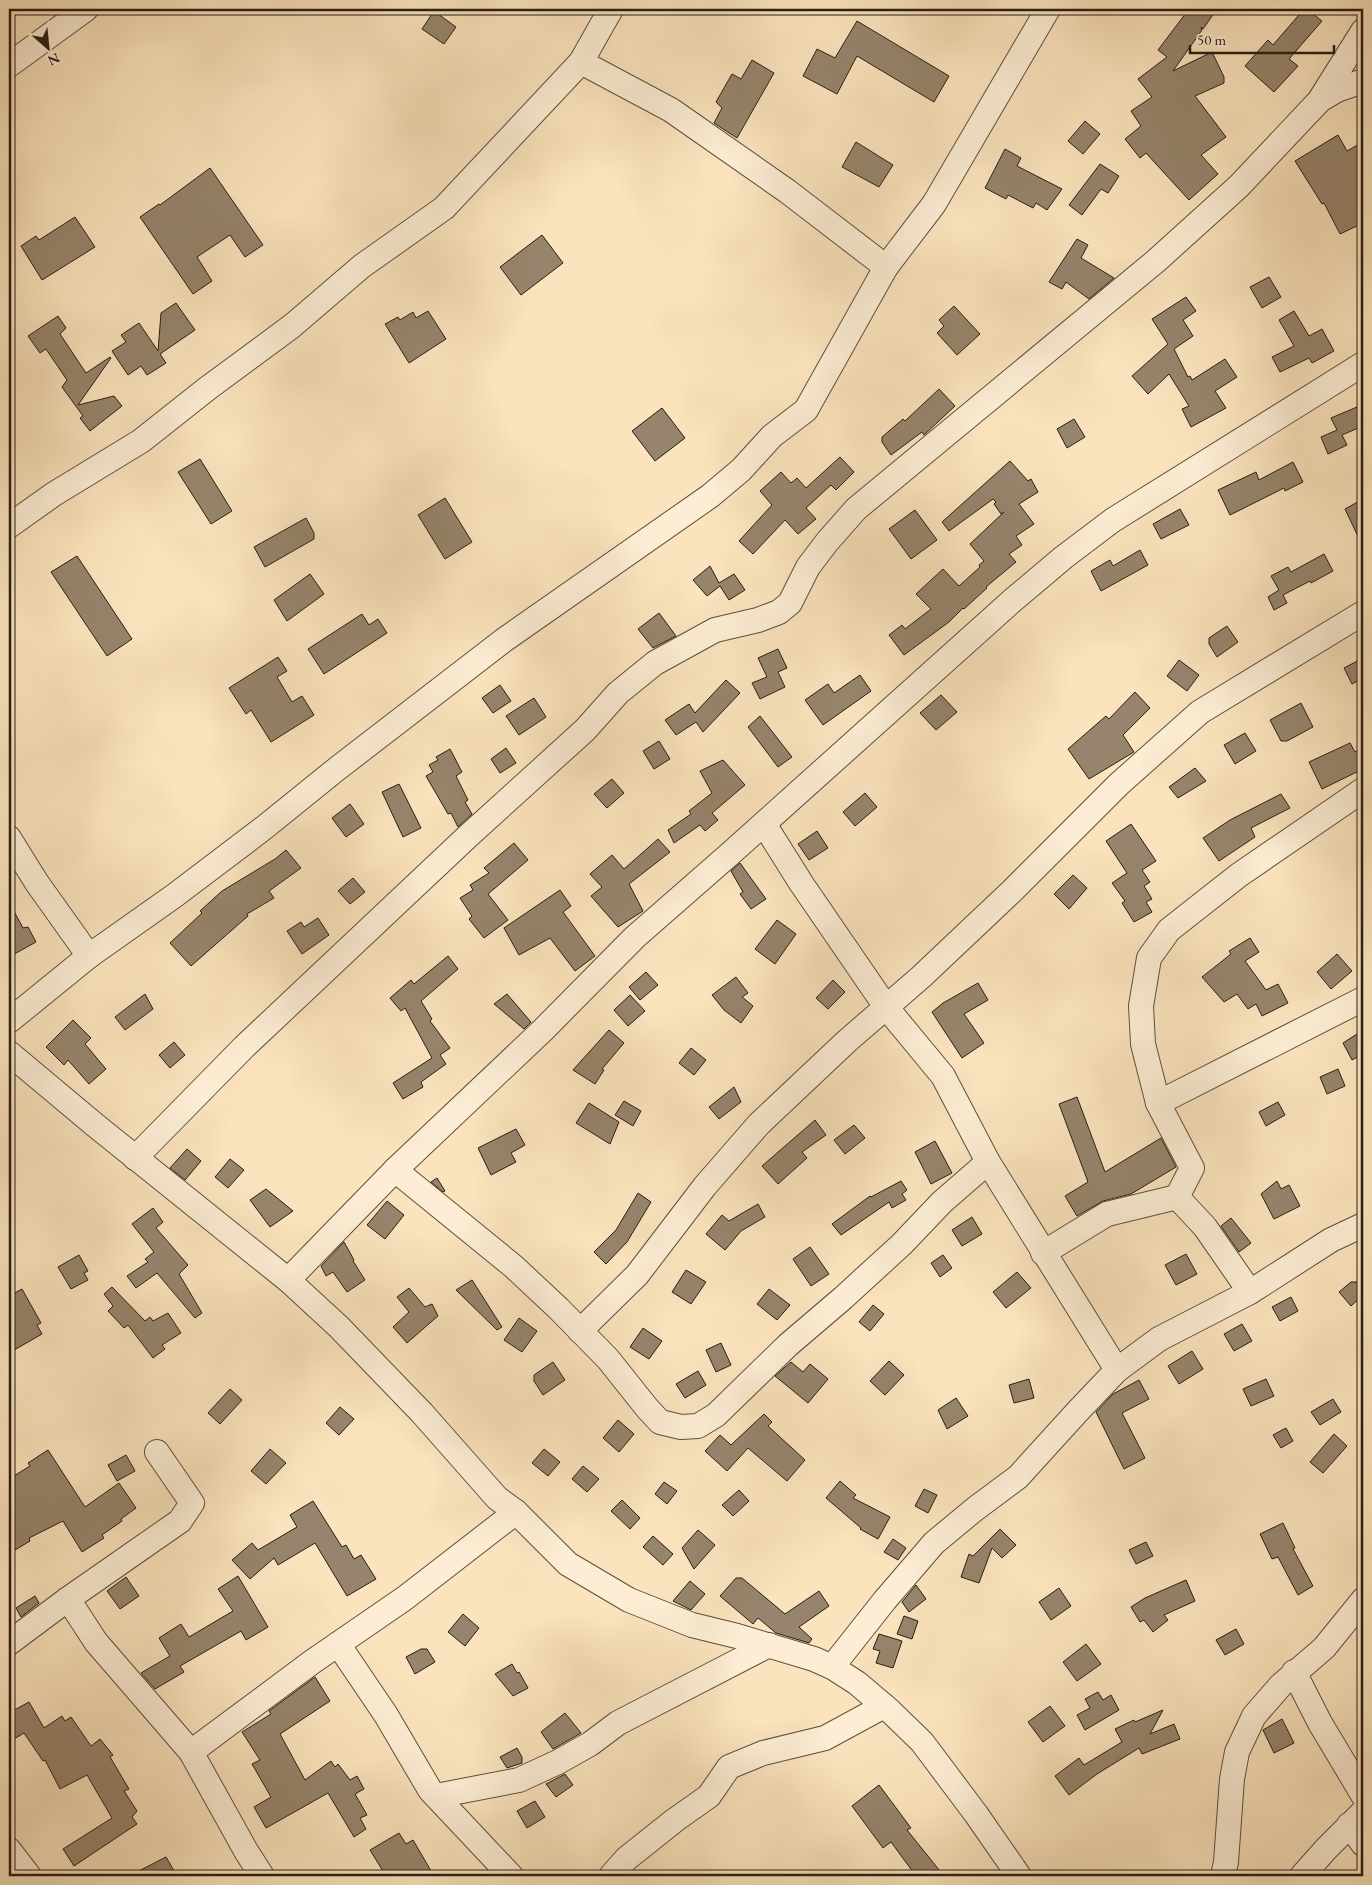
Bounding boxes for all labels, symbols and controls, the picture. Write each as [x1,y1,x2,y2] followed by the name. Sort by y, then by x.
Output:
[22,22,72,72] north arrow
[1190,22,1333,54] scale bar
[1197,30,1226,49] text: 50 m
[44,49,63,70] text: N

